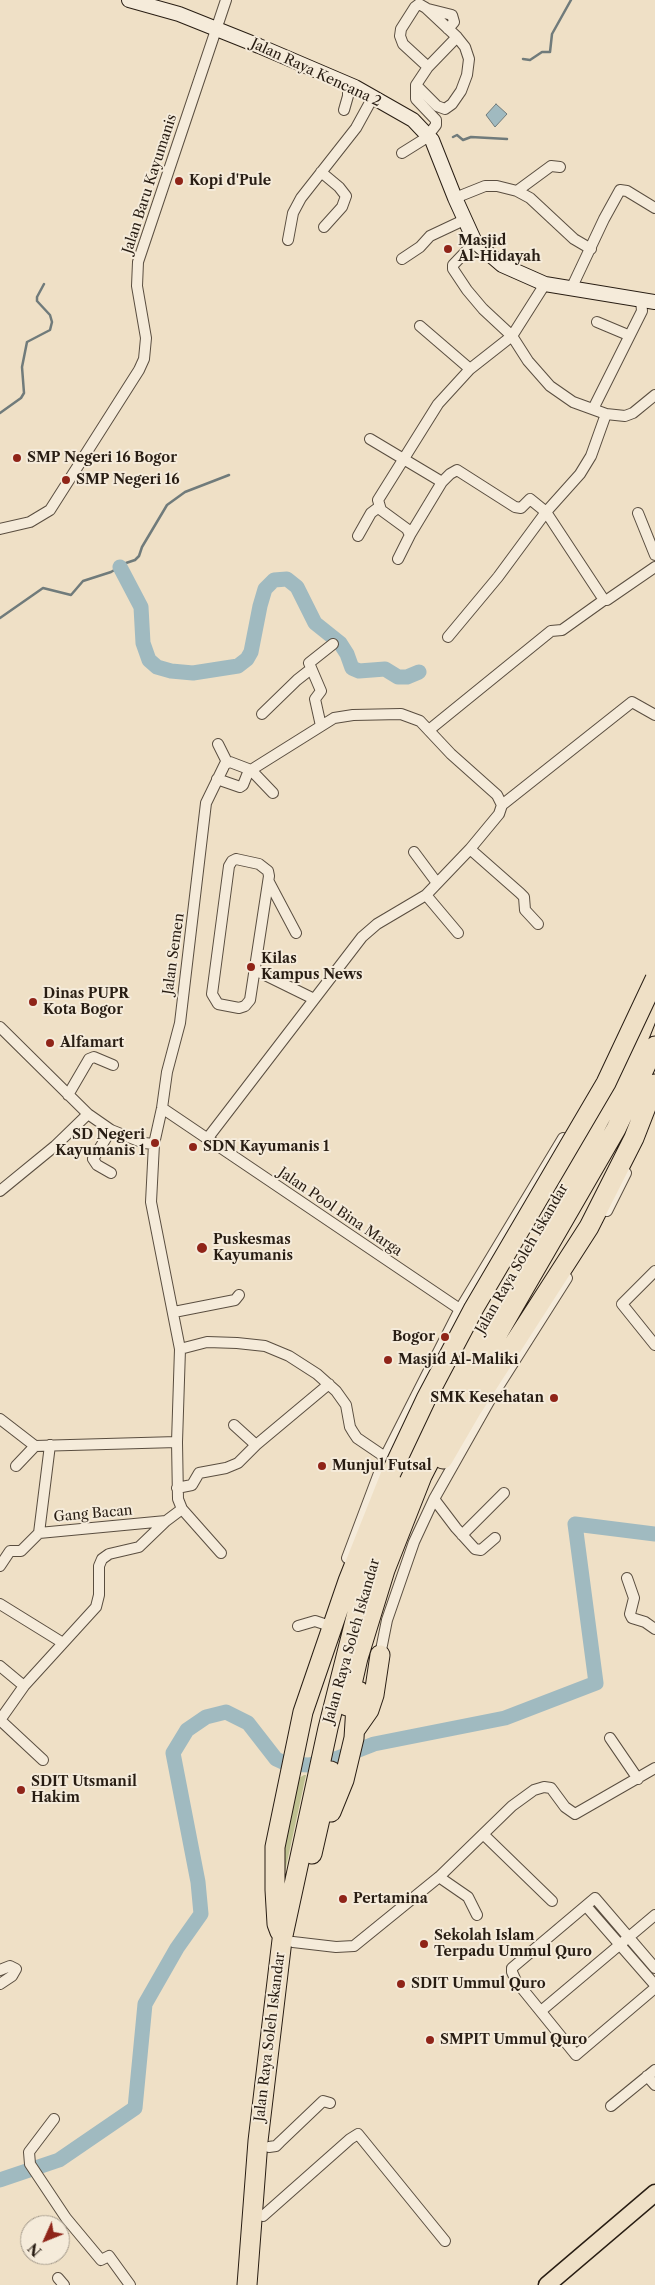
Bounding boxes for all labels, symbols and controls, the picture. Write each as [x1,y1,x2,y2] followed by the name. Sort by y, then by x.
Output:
[248,35,384,111] street label: Jalan Raya Kencana 2
[120,112,180,256] street label: Jalan Baru Kayumanis
[189,173,271,189] place label: Kopi d'Pule
[173,175,185,187] marker: Kopi d'Pule
[458,233,541,266] place label: Masjid Al-Hidayah
[442,243,454,255] marker: Masjid Al-Hidayah
[27,450,177,466] place label: SMP Negeri 16 Bogor
[11,452,23,464] marker: SMP Negeri 16 Bogor
[76,472,180,488] place label: SMP Negeri 16
[60,474,72,486] marker: SMP Negeri 16
[160,912,188,996] street label: Jalan Semen
[261,951,363,984] place label: Kilas Kampus News
[245,961,257,973] marker: Kilas Kampus News
[43,986,129,1019] place label: Dinas PUPR Kota Bogor
[27,996,39,1008] marker: Dinas PUPR Kota Bogor
[60,1035,124,1051] place label: Alfamart
[44,1037,56,1049] marker: Alfamart
[55,1127,145,1160] place label: SD Negeri Kayumanis 1
[149,1137,161,1149] marker: SD Negeri Kayumanis 1
[203,1139,329,1155] place label: SDN Kayumanis 1
[187,1141,199,1153] marker: SDN Kayumanis 1
[275,1164,405,1260] street label: Jalan Pool Bina Marga
[472,1181,572,1337] street label: Jalan Raya Soleh Iskandar
[213,1232,293,1264] place label: Puskesmas Kayumanis
[195,1241,209,1255] marker: Puskesmas Kayumanis
[392,1329,435,1345] place label: Bogor
[439,1331,451,1343] marker: Bogor
[398,1352,519,1368] place label: Masjid Al-Maliki
[382,1354,394,1366] marker: Masjid Al-Maliki
[430,1390,544,1406] place label: SMK Kesehatan
[548,1392,560,1404] marker: SMK Kesehatan
[332,1458,432,1474] place label: Munjul Futsal
[316,1460,328,1472] marker: Munjul Futsal
[53,1502,133,1526] street label: Gang Bacan
[320,1557,384,1725] street label: Jalan Raya Soleh Iskandar
[31,1774,137,1806] place label: SDIT Utsmanil Hakim
[15,1784,27,1796] marker: SDIT Utsmanil Hakim
[353,1891,428,1907] place label: Pertamina
[337,1893,349,1905] marker: Pertamina
[434,1928,592,1960] place label: Sekolah Islam Terpadu Ummul Quro
[418,1938,430,1950] marker: Sekolah Islam Terpadu Ummul Quro
[251,1951,289,2123] street label: Jalan Raya Soleh Iskandar
[411,1976,546,1992] place label: SDIT Ummul Quro
[395,1978,407,1990] marker: SDIT Ummul Quro
[440,2032,587,2048] place label: SMPIT Ummul Quro
[424,2034,436,2046] marker: SMPIT Ummul Quro
[20,2215,70,2265] north arrow
[24,2239,46,2260] text: N

